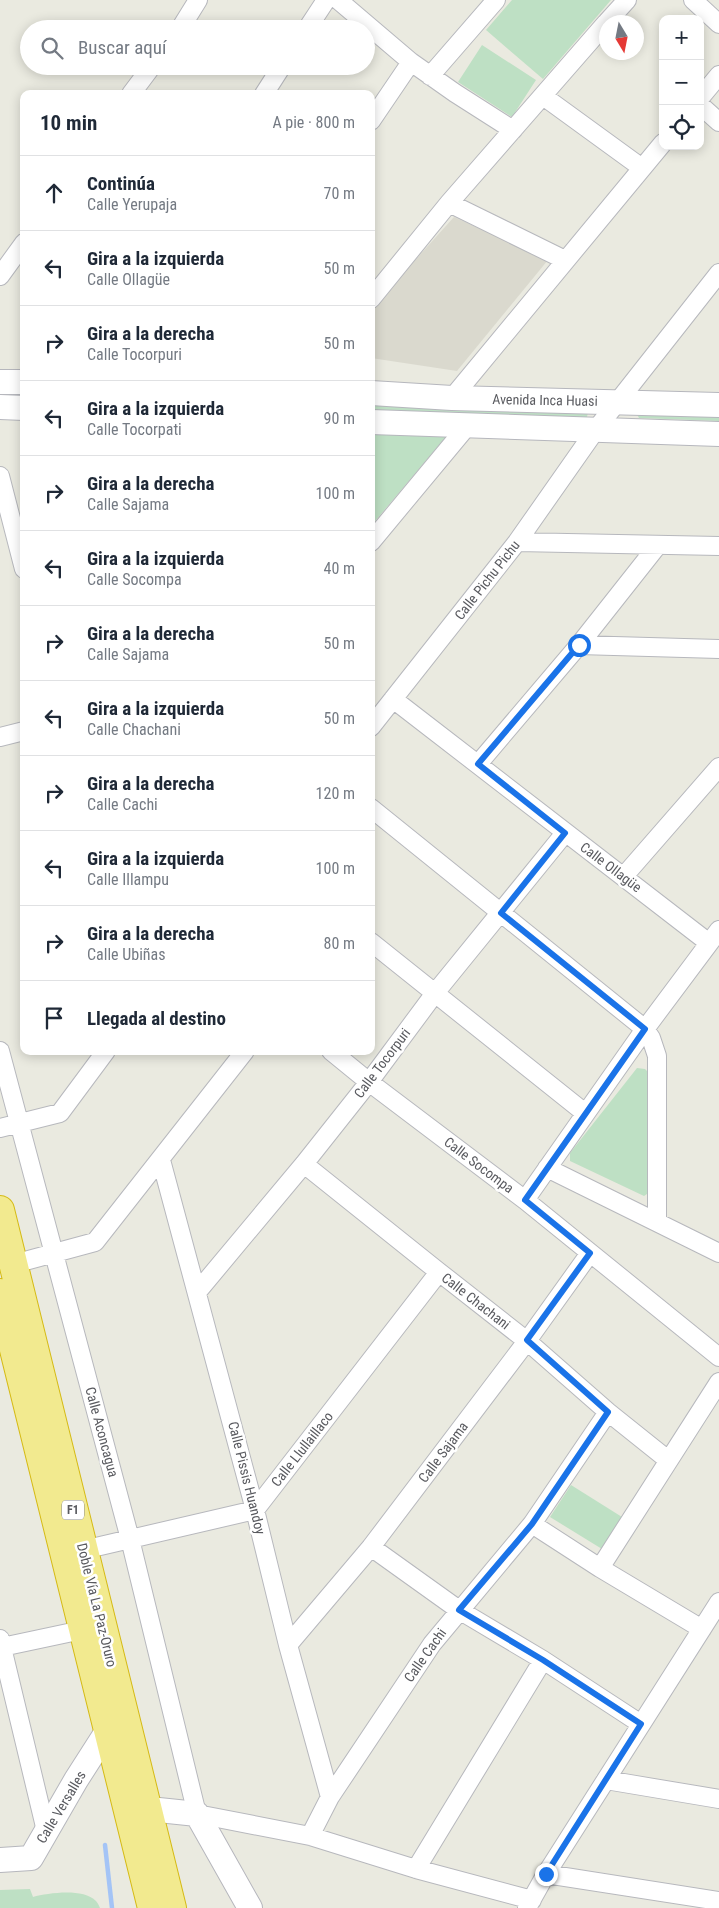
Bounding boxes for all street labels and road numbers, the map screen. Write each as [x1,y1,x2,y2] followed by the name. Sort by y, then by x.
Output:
[492,391,598,409] street label: Avenida Inca Huasi
[451,537,523,623] street label: Calle Pichu Pichu
[577,839,645,896] street label: Calle Ollagüe
[351,1025,413,1101] street label: Calle Tocorpuri
[441,1134,517,1196] street label: Calle Socompa
[439,1269,513,1333] street label: Calle Chachani
[82,1385,122,1479] street label: Calle Aconcagua
[268,1408,336,1490] street label: Calle Llullaillaco
[415,1418,471,1486] street label: Calle Sajama
[225,1420,269,1536] street label: Calle Pissis Huandoy
[62,1500,84,1520] road number: F1
[74,1541,120,1669] street label: Doble Vía La Paz-Oruro
[401,1625,449,1685] street label: Calle Cachi
[33,1768,89,1846] street label: Calle Versalles

